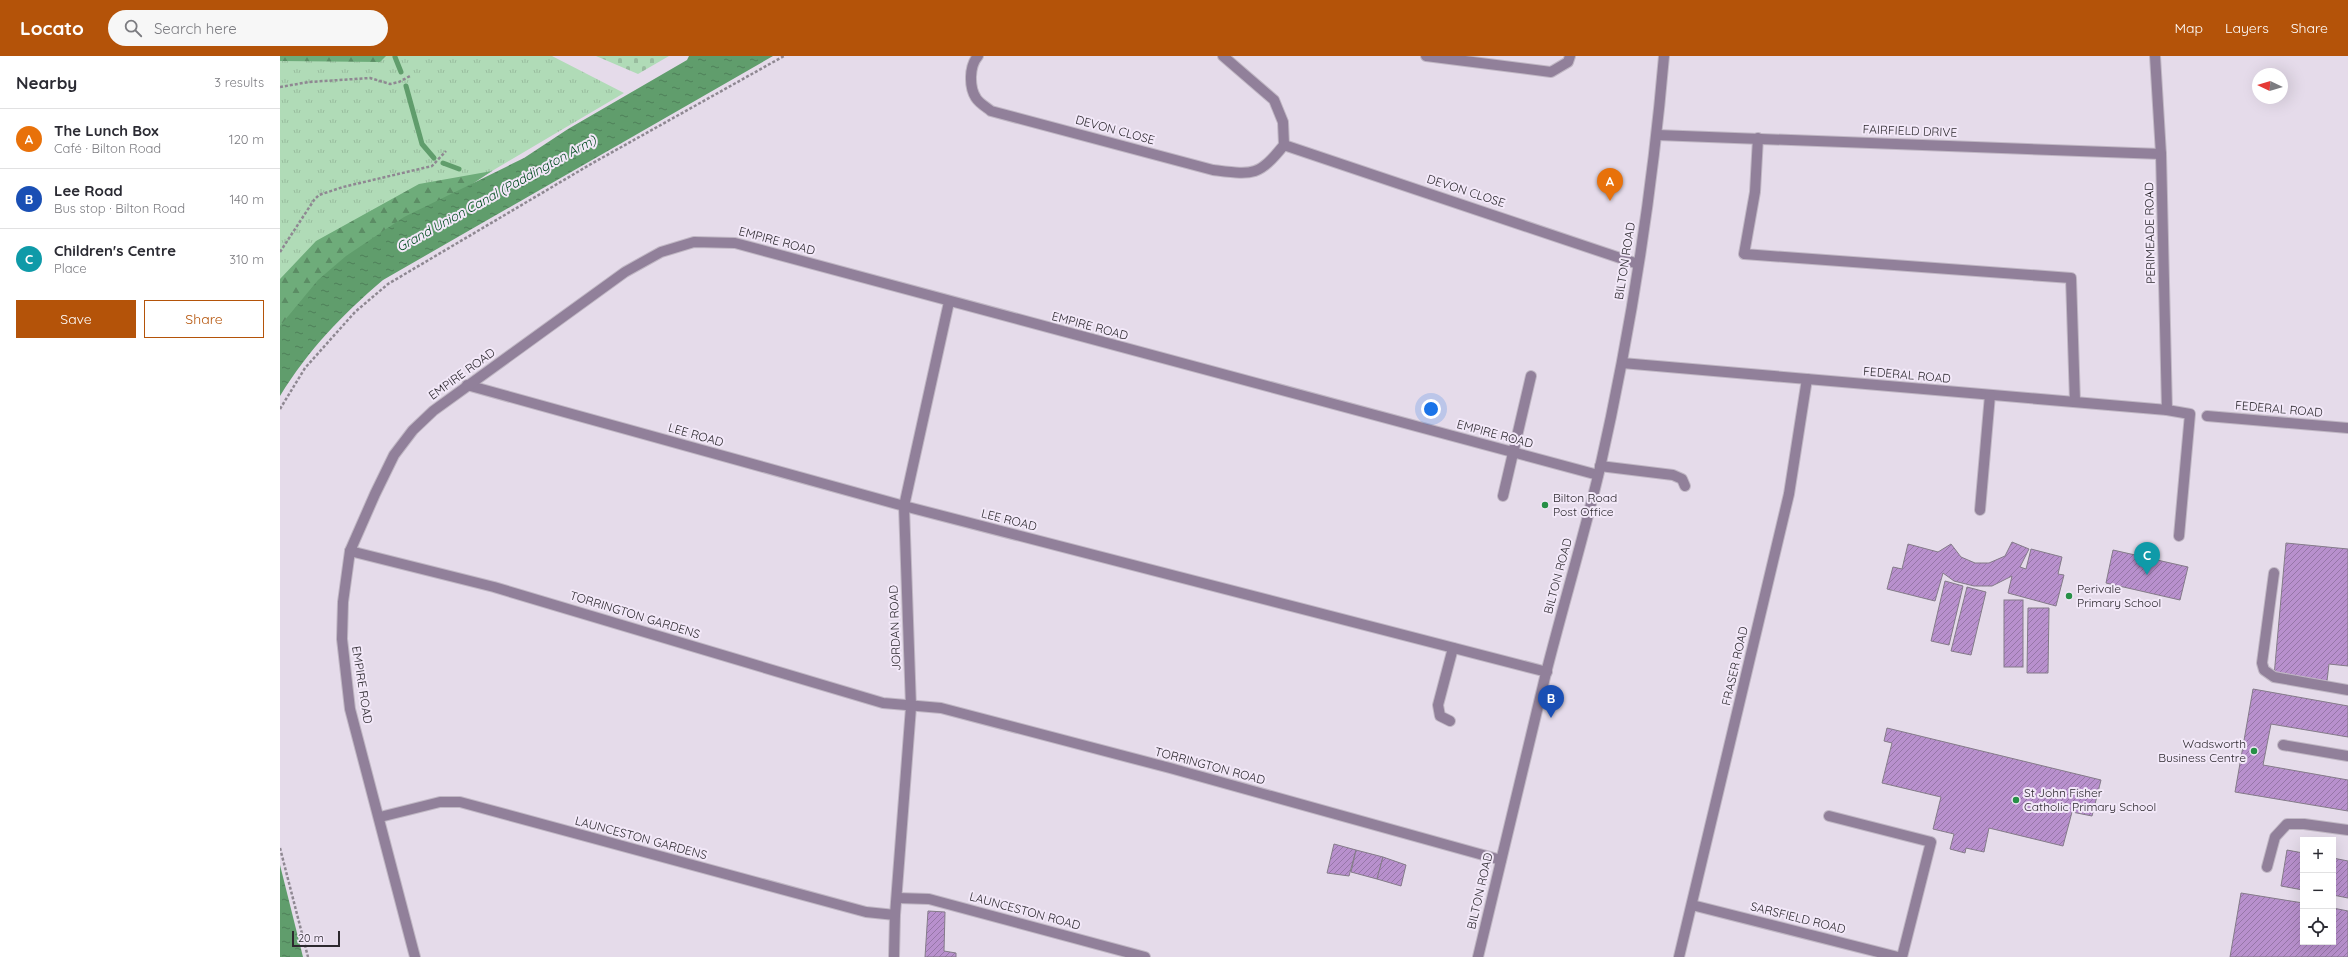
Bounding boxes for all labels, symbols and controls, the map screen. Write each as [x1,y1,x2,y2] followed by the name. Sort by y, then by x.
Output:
[108,10,388,46] search box
[20,16,84,40] text: Locato
[122,17,144,39] icon: search
[154,19,237,38] text: Search here
[2174,19,2203,37] text: Map
[2225,19,2269,37] text: Layers
[2291,19,2328,37] text: Share
[2252,68,2288,104] north arrow
[16,72,77,93] text: Nearby
[214,74,264,90] text: 3 results
[1074,112,1157,147] street label: DEVON CLOSE
[54,121,159,140] text: The Lunch Box
[1862,121,1958,140] street label: FAIRFIELD DRIVE
[25,131,33,147] text: A
[229,131,264,147] text: 120 m
[394,131,599,255] water label: Grand Union Canal (Paddington Arm)
[54,140,161,156] text: Café · Bilton Road
[1597,168,1623,201] pin: A
[1425,171,1507,210] street label: DEVON CLOSE
[54,181,123,200] text: Lee Road
[2141,182,2158,284] street label: PERIMEADE ROAD
[25,191,33,207] text: B
[229,191,264,207] text: 140 m
[54,200,185,216] text: Bus stop · Bilton Road
[1611,221,1638,301] street label: BILTON ROAD
[737,223,817,258] street label: EMPIRE ROAD
[54,241,176,260] text: Children's Centre
[25,251,33,267] text: C
[229,251,264,267] text: 310 m
[54,260,87,276] text: Place
[16,300,136,338] button: Save
[144,300,264,338] button: Share
[1050,308,1130,343] street label: EMPIRE ROAD
[426,344,498,403] street label: EMPIRE ROAD
[1863,363,1952,386] street label: FEDERAL ROAD
[2235,397,2324,420] street label: FEDERAL ROAD
[1421,399,1441,419] your location
[1455,416,1535,451] street label: EMPIRE ROAD
[667,419,726,450] street label: LEE ROAD
[1553,490,1617,519] place label: Bilton Road Post Office
[1540,500,1550,510] marker: Bilton Road Post Office
[980,505,1039,534] street label: LEE ROAD
[1540,536,1575,616] street label: BILTON ROAD
[2134,542,2160,575] pin: C
[2077,581,2161,610] place label: Perivale Primary School
[885,584,903,671] street label: JORDAN ROAD
[568,588,702,642] street label: TORRINGTON GARDENS
[2064,591,2074,601] marker: Perivale Primary School
[1718,624,1751,707] street label: FRASER ROAD
[349,645,376,725] street label: EMPIRE ROAD
[1538,685,1564,718] pin: B
[2158,736,2246,765] place label: Wadsworth Business Centre
[1153,744,1267,788] street label: TORRINGTON ROAD
[2249,746,2259,756] marker: Wadsworth Business Centre
[2024,785,2156,814] place label: St John Fisher Catholic Primary School
[2011,795,2021,805] marker: St John Fisher Catholic Primary School
[574,813,709,862] street label: LAUNCESTON GARDENS
[2300,837,2336,945] map controls
[2300,837,2336,873] button: +
[1463,851,1496,931] street label: BILTON ROAD
[2300,873,2336,909] button: −
[968,888,1083,933] street label: LAUNCESTON ROAD
[1749,898,1848,937] street label: SARSFIELD ROAD
[2300,909,2336,945] button: locate
[292,929,340,948] scale bar
[298,931,324,945] text: 20 m

